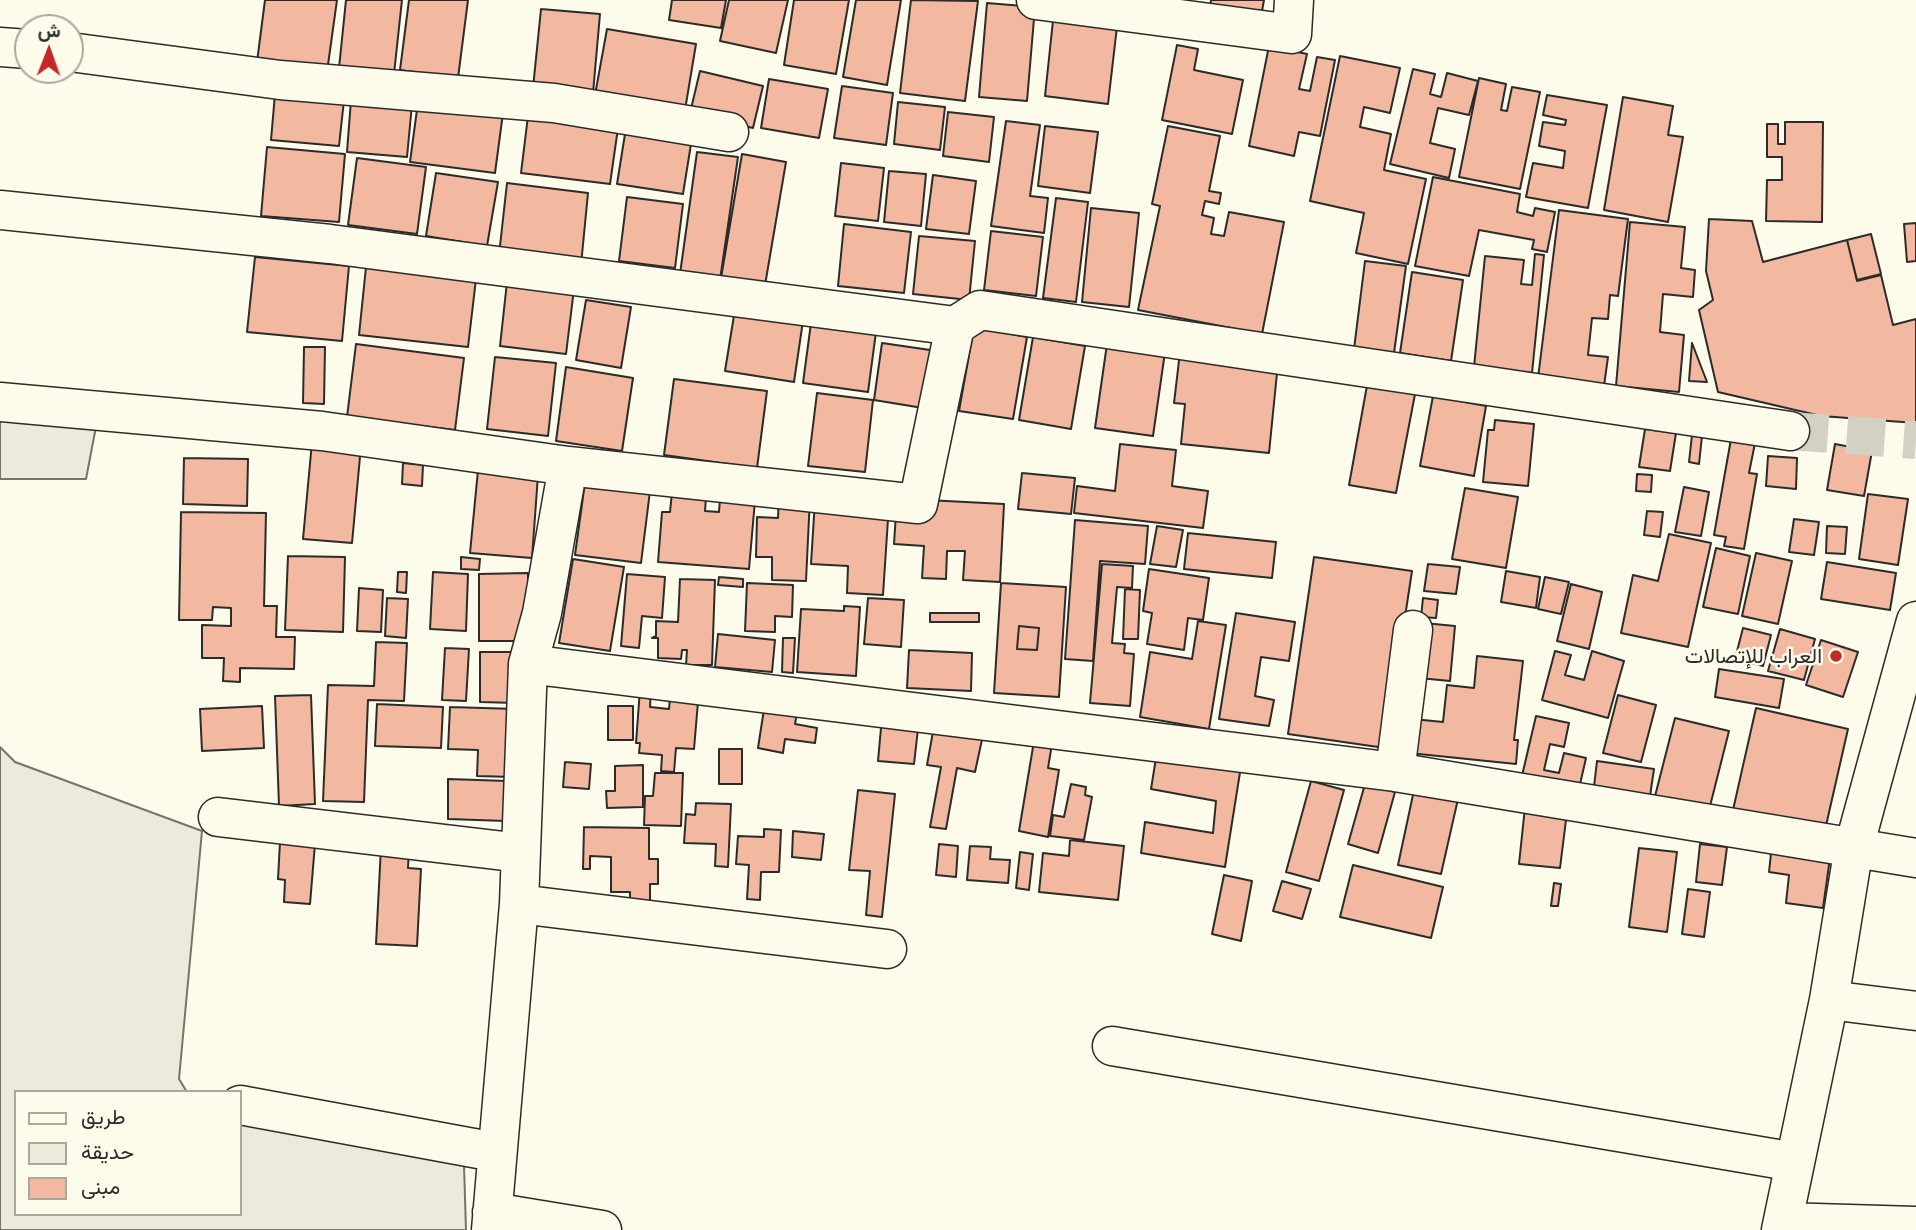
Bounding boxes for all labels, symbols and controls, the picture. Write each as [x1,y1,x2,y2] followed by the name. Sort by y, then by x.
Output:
[14,14,84,84] north arrow
[38,18,61,41] text: ش
[1685,643,1822,669] place label: العراب للإتصالات
[1828,648,1844,664] marker: العراب للإتصالات
[14,1090,242,1216] legend
[81,1103,126,1128] text: طريق
[81,1138,134,1163] text: حديقة
[81,1173,120,1198] text: مبنى

